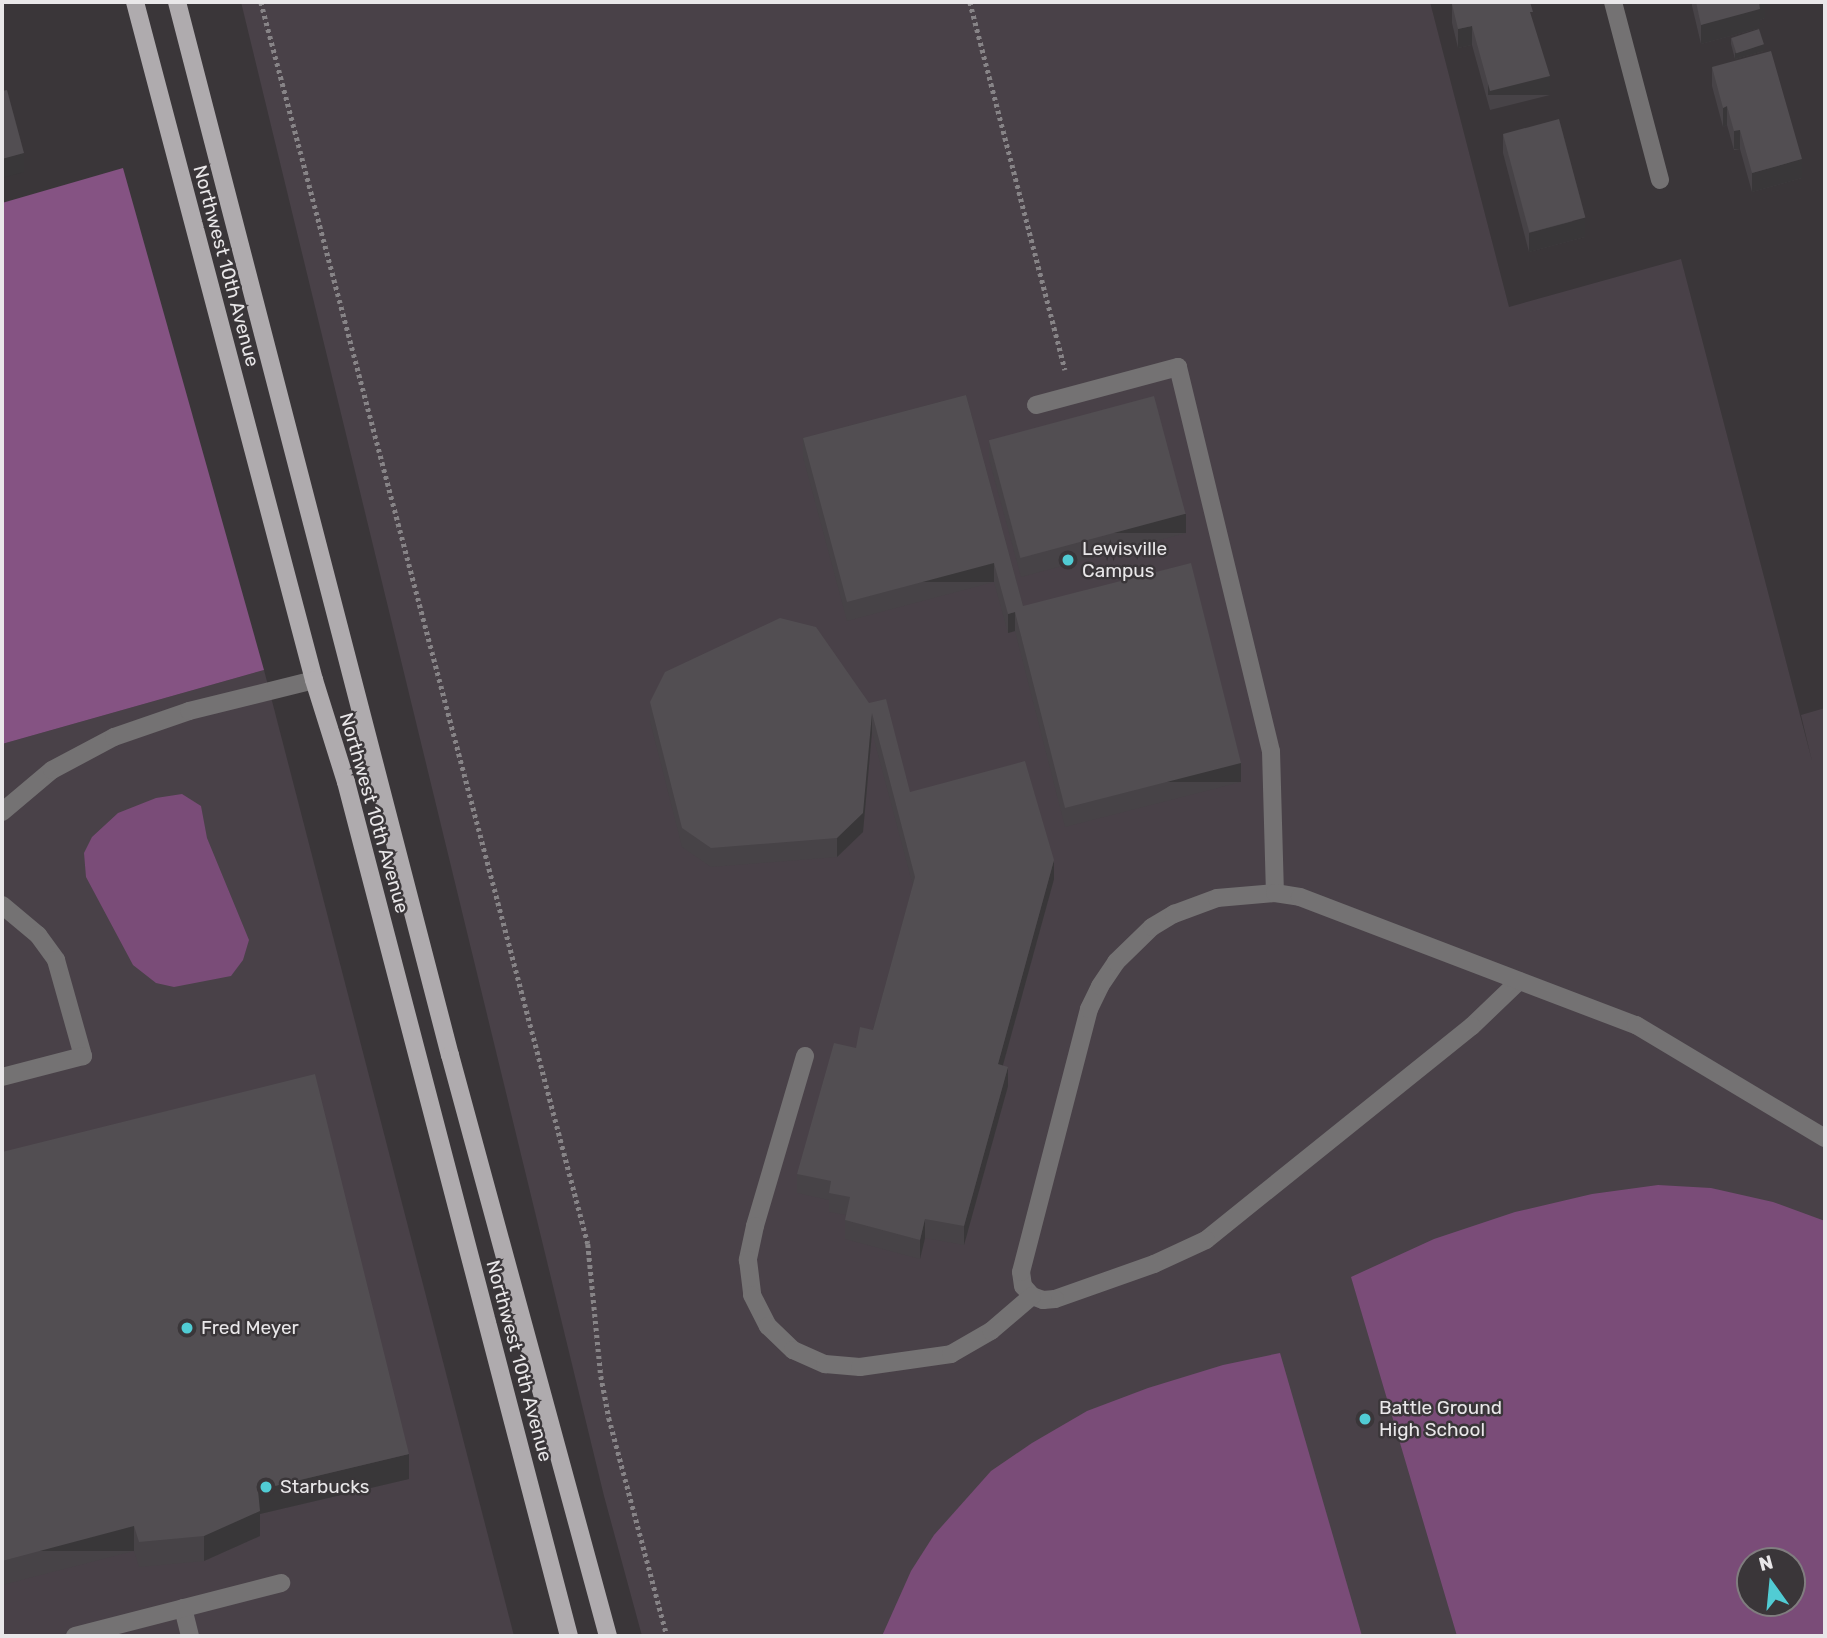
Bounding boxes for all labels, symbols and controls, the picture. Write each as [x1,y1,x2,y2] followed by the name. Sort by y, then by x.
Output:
[188,163,264,369] street label: Northwest 10th Avenue
[1082,538,1167,582] place label: Lewisville Campus
[1060,552,1076,568] marker: Lewisville Campus
[334,710,414,916] street label: Northwest 10th Avenue
[481,1258,557,1464] street label: Northwest 10th Avenue
[201,1317,299,1339] place label: Fred Meyer
[179,1320,195,1336] marker: Fred Meyer
[1379,1397,1502,1441] place label: Battle Ground High School
[1357,1411,1373,1427] marker: Battle Ground High School
[280,1476,369,1498] place label: Starbucks
[258,1479,274,1495] marker: Starbucks
[1736,1547,1806,1617] north arrow
[1756,1550,1776,1576] text: N

